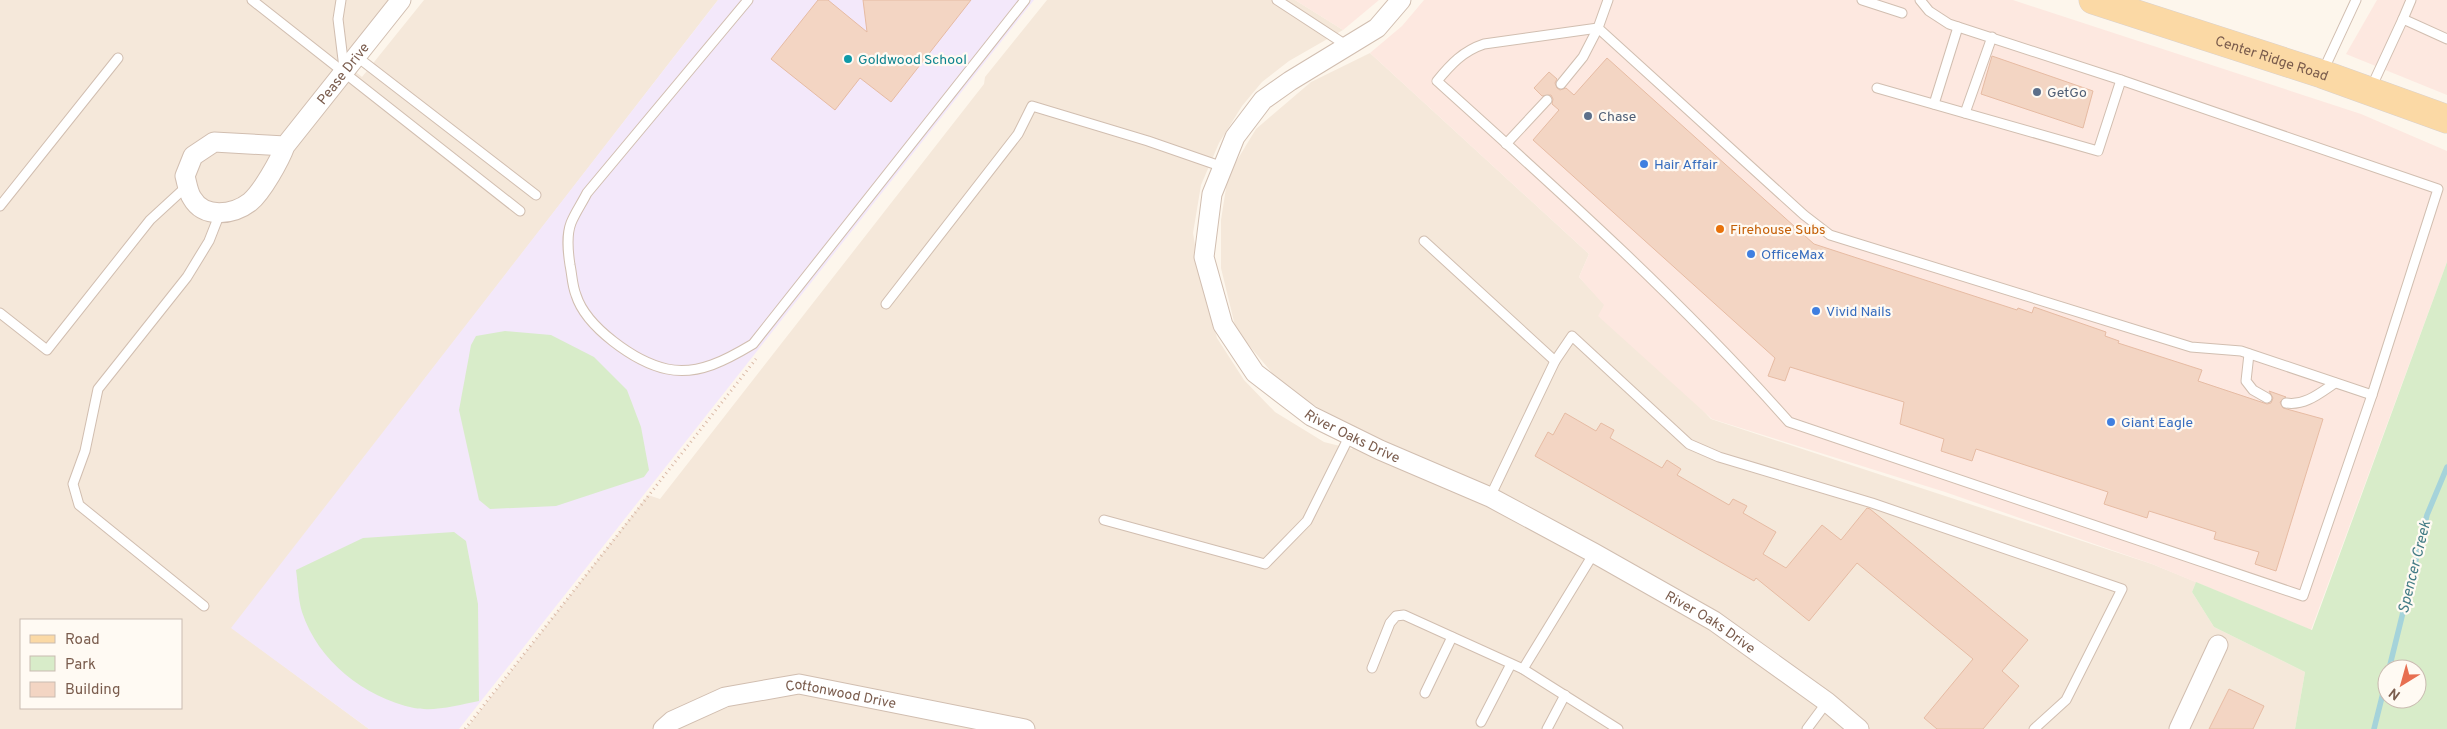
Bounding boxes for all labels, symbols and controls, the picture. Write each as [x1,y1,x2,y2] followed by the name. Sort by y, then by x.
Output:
[2213,33,2330,86] street label: Center Ridge Road
[314,40,374,109] street label: Pease Drive
[858,52,967,69] place label: Goldwood School
[842,53,854,65] marker: Goldwood School
[2047,85,2087,102] place label: GetGo
[2031,86,2043,98] marker: GetGo
[1598,109,1636,126] place label: Chase
[1582,110,1594,122] marker: Chase
[1654,157,1718,174] place label: Hair Affair
[1638,158,1650,170] marker: Hair Affair
[1730,222,1826,239] place label: Firehouse Subs
[1714,223,1726,235] marker: Firehouse Subs
[1761,247,1825,264] place label: OfficeMax
[1745,248,1757,260] marker: OfficeMax
[1826,304,1891,321] place label: Vivid Nails
[1810,305,1822,317] marker: Vivid Nails
[1300,407,1402,467] street label: River Oaks Drive
[2121,415,2193,432] place label: Giant Eagle
[2105,416,2117,428] marker: Giant Eagle
[2395,519,2436,616] water label: Spencer Creek
[1662,588,1758,658] street label: River Oaks Drive
[20,619,182,709] legend
[65,631,100,650] text: Road
[65,656,96,675] text: Park
[2377,659,2427,709] north arrow
[784,677,898,713] street label: Cottonwood Drive
[65,681,120,700] text: Building
[2386,683,2404,703] text: N

